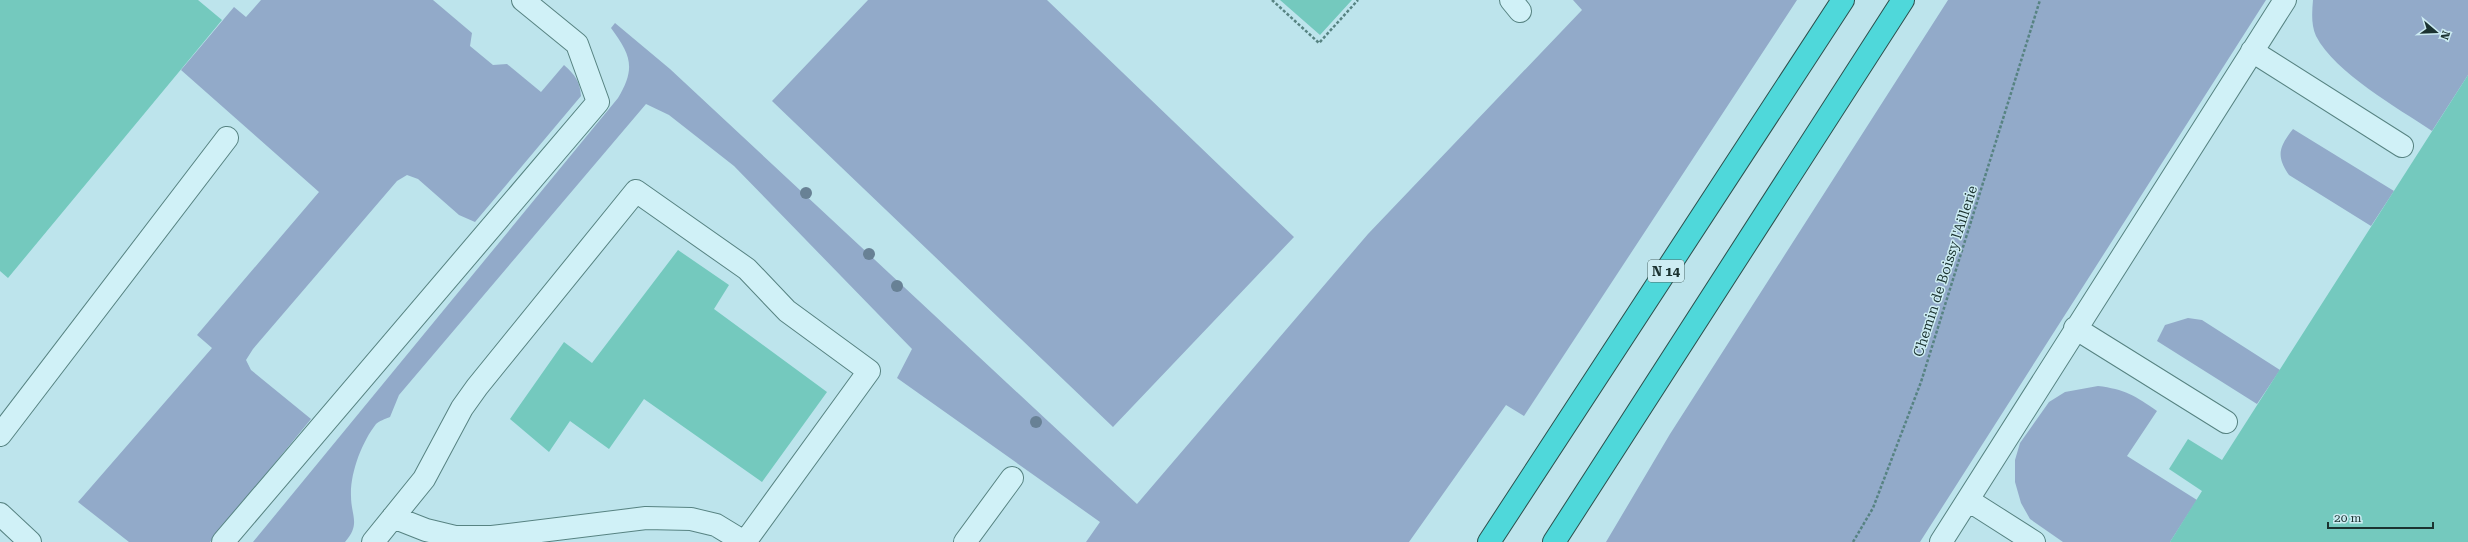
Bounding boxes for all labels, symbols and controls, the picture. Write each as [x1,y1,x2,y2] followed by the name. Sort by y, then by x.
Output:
[2416,12,2456,52] north arrow
[2437,29,2453,42] text: N
[1910,183,1980,359] street label: Chemin de Boissy l'Aillerie
[1648,260,1684,282] road number: N 14
[2328,504,2433,530] scale bar
[2334,511,2361,525] text: 20 m

